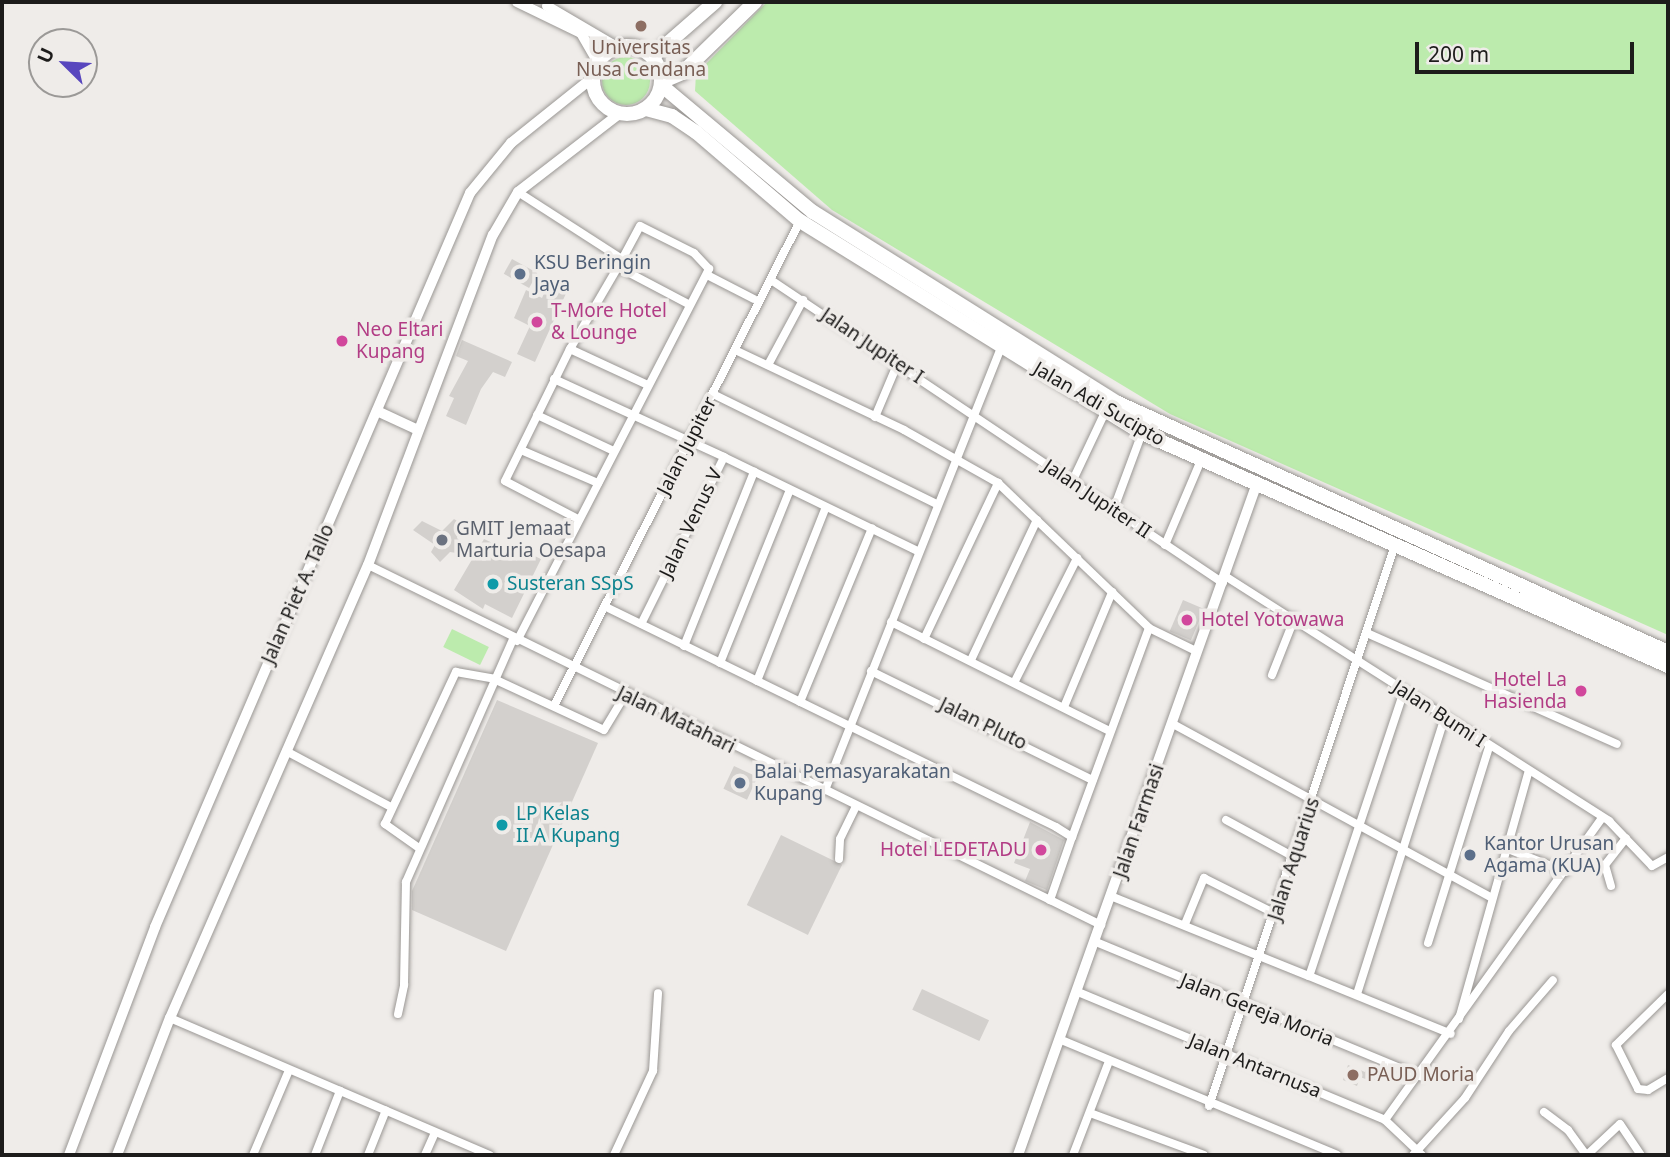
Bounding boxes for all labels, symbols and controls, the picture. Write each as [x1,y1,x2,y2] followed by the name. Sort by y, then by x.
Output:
[633,18,649,34] marker: Universitas Nusa Cendana
[28,28,98,98] north arrow
[1418,28,1637,72] scale bar
[576,37,706,81] place label: Universitas Nusa Cendana
[1428,40,1489,68] text: 200 m
[31,43,60,67] text: U
[534,252,651,296] place label: KSU Beringin Jaya
[512,266,528,282] marker: KSU Beringin Jaya
[551,300,667,344] place label: T-More Hotel & Lounge
[817,303,927,389] street label: Jalan Jupiter I
[529,314,545,330] marker: T-More Hotel & Lounge
[356,319,443,363] place label: Neo Eltari Kupang
[334,333,350,349] marker: Neo Eltari Kupang
[1029,357,1169,451] street label: Jalan Adi Sucipto
[653,393,721,499] street label: Jalan Jupiter
[1039,455,1155,543] street label: Jalan Jupiter II
[655,465,727,581] street label: Jalan Venus V
[456,518,606,562] place label: GMIT Jemaat Marturia Oesapa
[257,521,339,667] street label: Jalan Piet A. Tallo
[434,532,450,548] marker: GMIT Jemaat Marturia Oesapa
[507,573,634,595] place label: Susteran SSpS
[485,576,501,592] marker: Susteran SSpS
[1201,609,1344,631] place label: Hotel Yotowawa
[1179,612,1195,628] marker: Hotel Yotowawa
[1483,669,1567,713] place label: Hotel La Hasienda
[1388,676,1490,752] street label: Jalan Bumi I
[613,682,739,758] street label: Jalan Matahari
[1573,683,1589,699] marker: Hotel La Hasienda
[935,693,1031,755] street label: Jalan Pluto
[754,761,951,805] place label: Balai Pemasyarakatan Kupang
[1109,761,1169,881] street label: Jalan Farmasi
[732,775,748,791] marker: Balai Pemasyarakatan Kupang
[1263,795,1325,923] street label: Jalan Aquarius
[516,803,620,847] place label: LP Kelas II A Kupang
[494,817,510,833] marker: LP Kelas II A Kupang
[1484,833,1614,877] place label: Kantor Urusan Agama (KUA)
[880,839,1027,861] place label: Hotel LEDETADU
[1033,842,1049,858] marker: Hotel LEDETADU
[1462,847,1478,863] marker: Kantor Urusan Agama (KUA)
[1177,969,1337,1051] street label: Jalan Gereja Moria
[1186,1029,1324,1103] street label: Jalan Antarnusa
[1367,1064,1475,1086] place label: PAUD Moria
[1345,1067,1361,1083] marker: PAUD Moria

